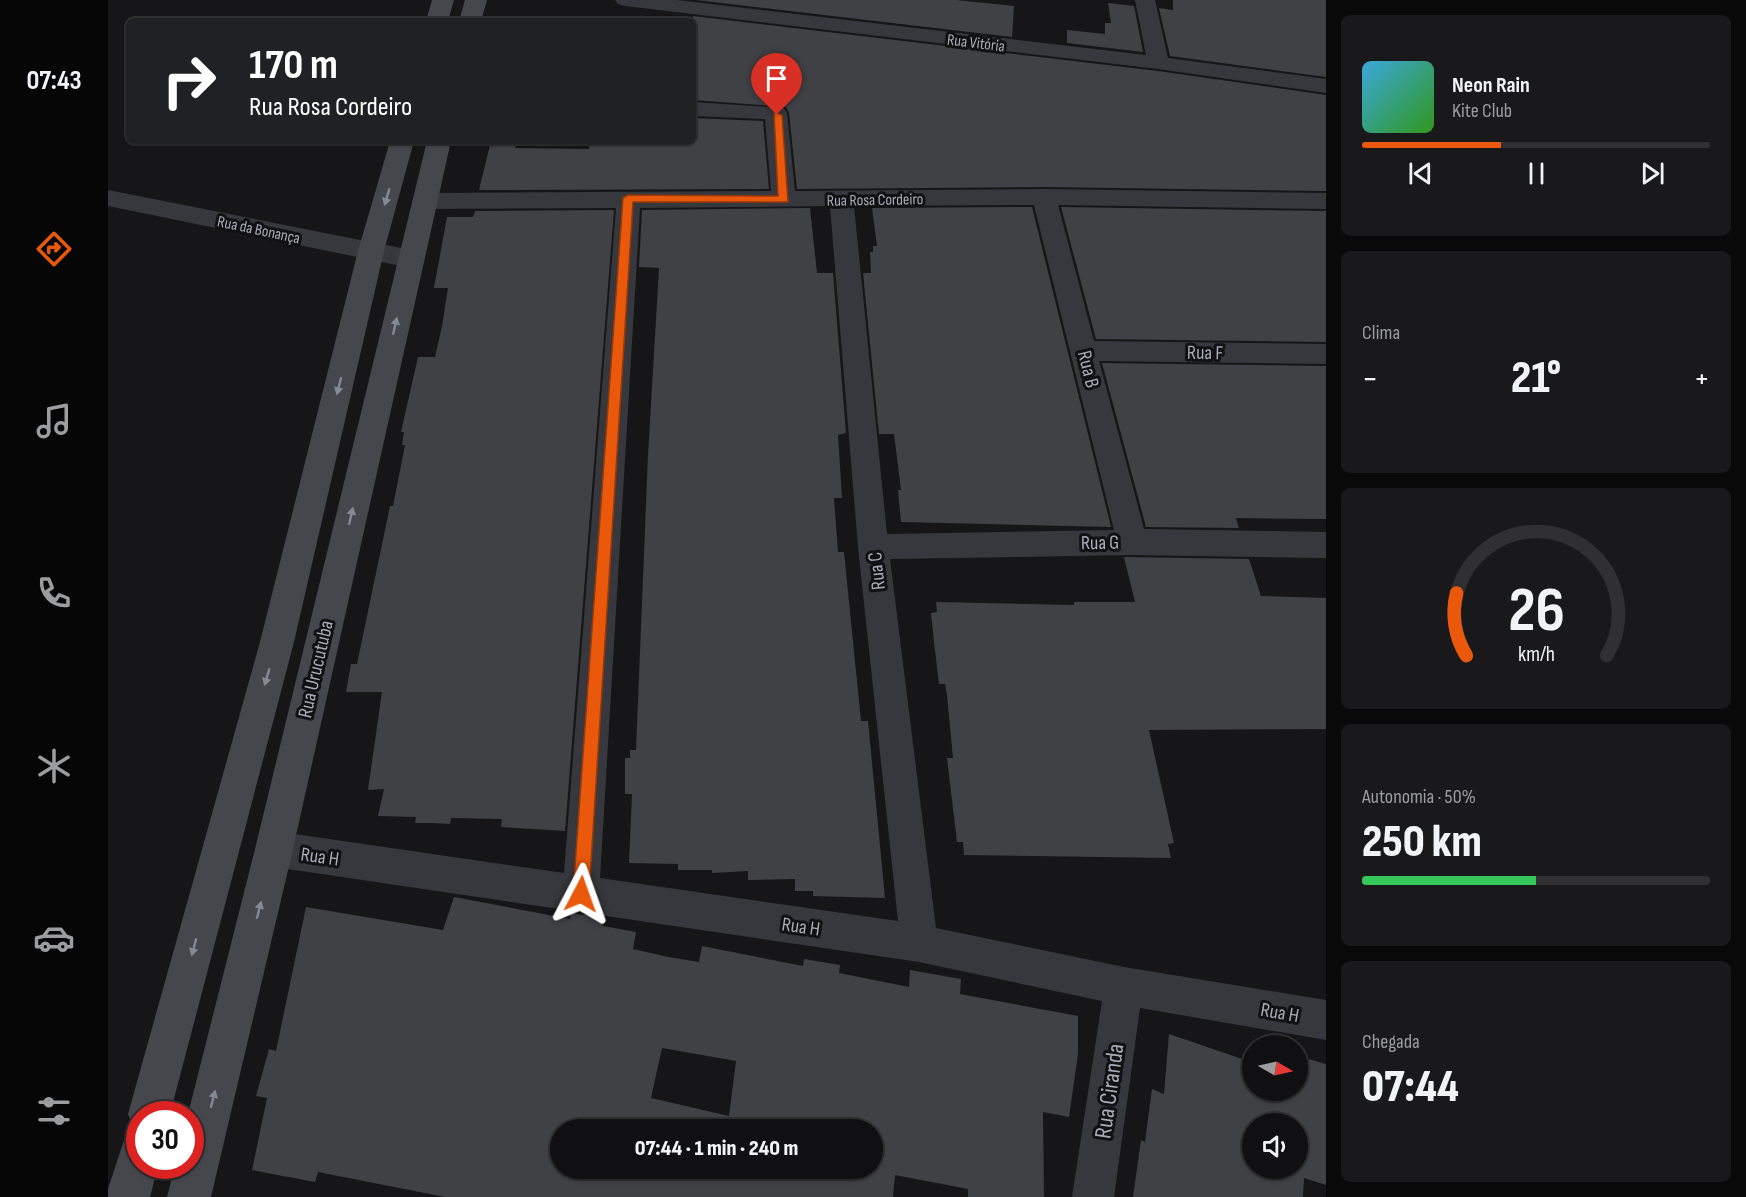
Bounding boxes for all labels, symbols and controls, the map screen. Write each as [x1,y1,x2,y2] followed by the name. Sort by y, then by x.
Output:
[946,31,1006,56] street label: Rua Vitória
[249,40,338,91] text: 170 m
[150,42,228,120] icon: right
[751,53,802,115] pin
[760,62,793,95] icon: arrive
[26,65,82,97] text: 07:43
[1452,72,1530,99] text: Neon Rain
[249,91,412,123] text: Rua Rosa Cordeiro
[1452,99,1512,123] text: Kite Club
[1404,157,1437,190] icon: previous
[1520,157,1553,190] icon: pause
[1636,157,1669,190] icon: next
[381,188,391,206] one-way arrow
[827,190,924,211] street label: Rua Rosa Cordeiro
[216,212,302,249] street label: Rua da Bonança
[33,228,75,270] icon: directions
[391,316,401,335] one-way arrow
[1362,321,1400,345] text: Clima
[1187,341,1223,365] street label: Rua F
[1072,348,1104,390] street label: Rua B
[1511,351,1561,406] text: 21°
[1362,359,1378,399] text: −
[1694,359,1710,399] text: +
[333,377,343,395] one-way arrow
[33,400,75,442] icon: music
[347,506,357,525] one-way arrow
[1081,531,1119,555] street label: Rua G
[863,551,891,591] street label: Rua C
[33,572,75,614] icon: phone
[1508,574,1564,649] text: 26
[293,618,339,720] street label: Rua Urucutuba
[1517,642,1555,667] text: km/h
[261,668,271,687] one-way arrow
[33,745,75,787] icon: climate
[1362,785,1476,809] text: Autonomia · 50%
[1362,815,1482,870] text: 250 km
[299,842,341,872] street label: Rua H
[549,862,613,926] position arrow
[254,901,264,919] one-way arrow
[780,912,822,942] street label: Rua H
[33,917,75,959] icon: car
[188,938,198,956] one-way arrow
[1259,998,1301,1028] street label: Rua H
[1362,1030,1420,1054] text: Chegada
[1242,1035,1308,1101] north arrow
[1242,1035,1308,1179] map controls
[1088,1042,1131,1140] street label: Rua Ciranda
[1362,1060,1459,1115] text: 07:44
[33,1090,75,1132] icon: filters
[208,1090,218,1109] one-way arrow
[126,1101,204,1179] speed limit sign: 30
[1242,1113,1308,1179] button: sound
[635,1135,798,1162] text: 07:44 · 1 min · 240 m

